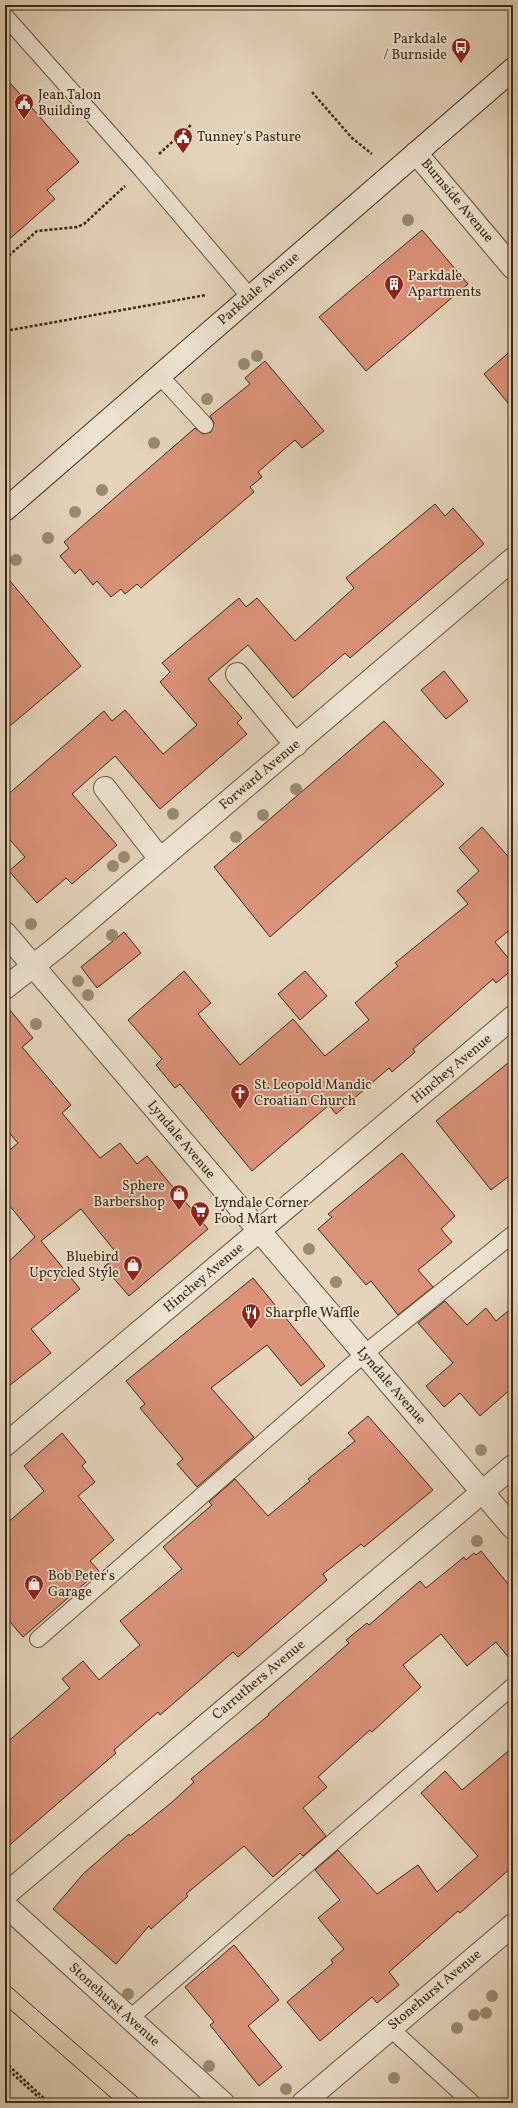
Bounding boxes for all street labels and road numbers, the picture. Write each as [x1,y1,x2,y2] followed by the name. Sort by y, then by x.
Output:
[416,155,498,247] street label: Burnside Avenue
[214,248,304,330] street label: Parkdale Avenue
[215,735,305,815] street label: Forward Avenue
[408,1029,497,1108] street label: Hinchey Avenue
[143,1097,220,1184] street label: Lyndale Avenue
[160,1238,249,1317] street label: Hinchey Avenue
[352,1343,430,1429] street label: Lyndale Avenue
[208,1635,310,1725] street label: Carruthers Avenue
[384,1945,486,2035] street label: Stonehurst Avenue
[64,1959,164,2051] street label: Stonehurst Avenue

